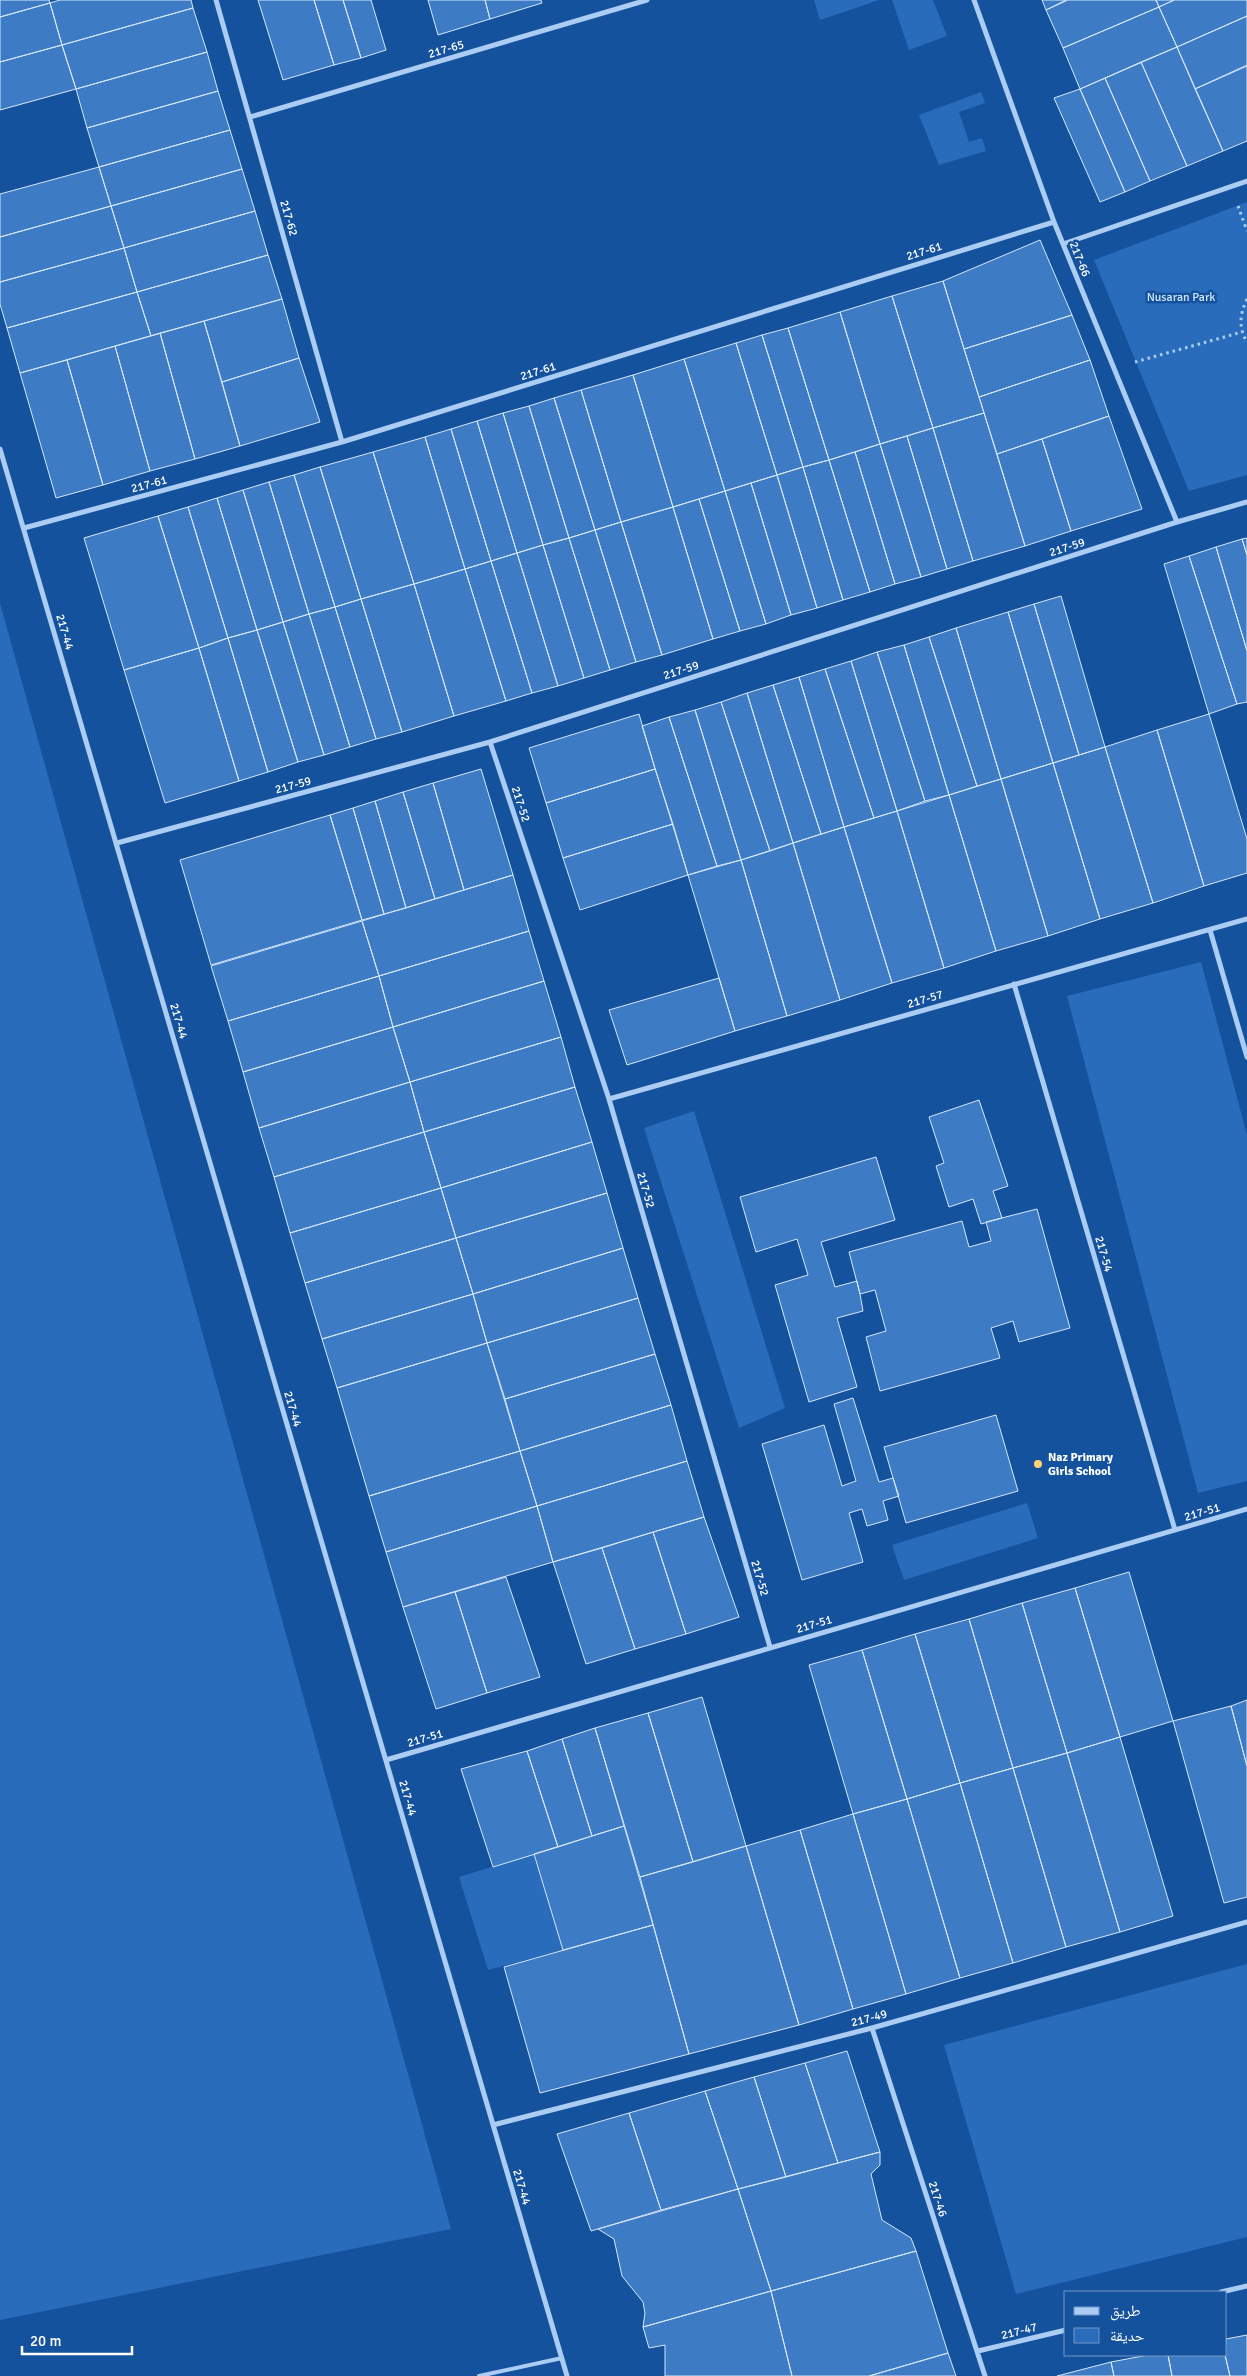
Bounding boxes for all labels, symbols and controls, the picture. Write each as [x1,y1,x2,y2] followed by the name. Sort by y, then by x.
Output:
[426,37,466,62] street label: 217-65
[276,198,301,238] street label: 217-62
[904,239,944,264] street label: 217-61
[1066,239,1093,279] street label: 217-66
[1147,290,1215,305] park label: Nusaran Park
[518,359,558,384] street label: 217-61
[130,473,169,496] street label: 217-61
[1047,535,1087,560] street label: 217-59
[52,612,77,652] street label: 217-44
[661,658,701,683] street label: 217-59
[274,774,313,797] street label: 217-59
[508,784,533,824] street label: 217-52
[905,987,945,1012] street label: 217-57
[166,1001,191,1041] street label: 217-44
[633,1170,658,1210] street label: 217-52
[1091,1234,1116,1274] street label: 217-54
[280,1389,305,1429] street label: 217-44
[1048,1450,1113,1479] place label: Naz Primary Girls School
[1032,1458,1044,1470] marker: Naz Primary Girls School
[1182,1500,1222,1525] street label: 217-51
[747,1558,772,1598] street label: 217-52
[794,1612,834,1637] street label: 217-51
[405,1726,445,1751] street label: 217-51
[395,1778,420,1818] street label: 217-44
[850,2007,889,2030] street label: 217-49
[509,2167,534,2207] street label: 217-44
[925,2179,950,2219] street label: 217-46
[1064,2291,1227,2356] legend
[1110,2302,1141,2321] text: طريق
[1000,2320,1039,2343] street label: 217-47
[22,2324,132,2356] scale bar
[1110,2327,1145,2345] text: حديقة
[30,2332,61,2350] text: 20 m

